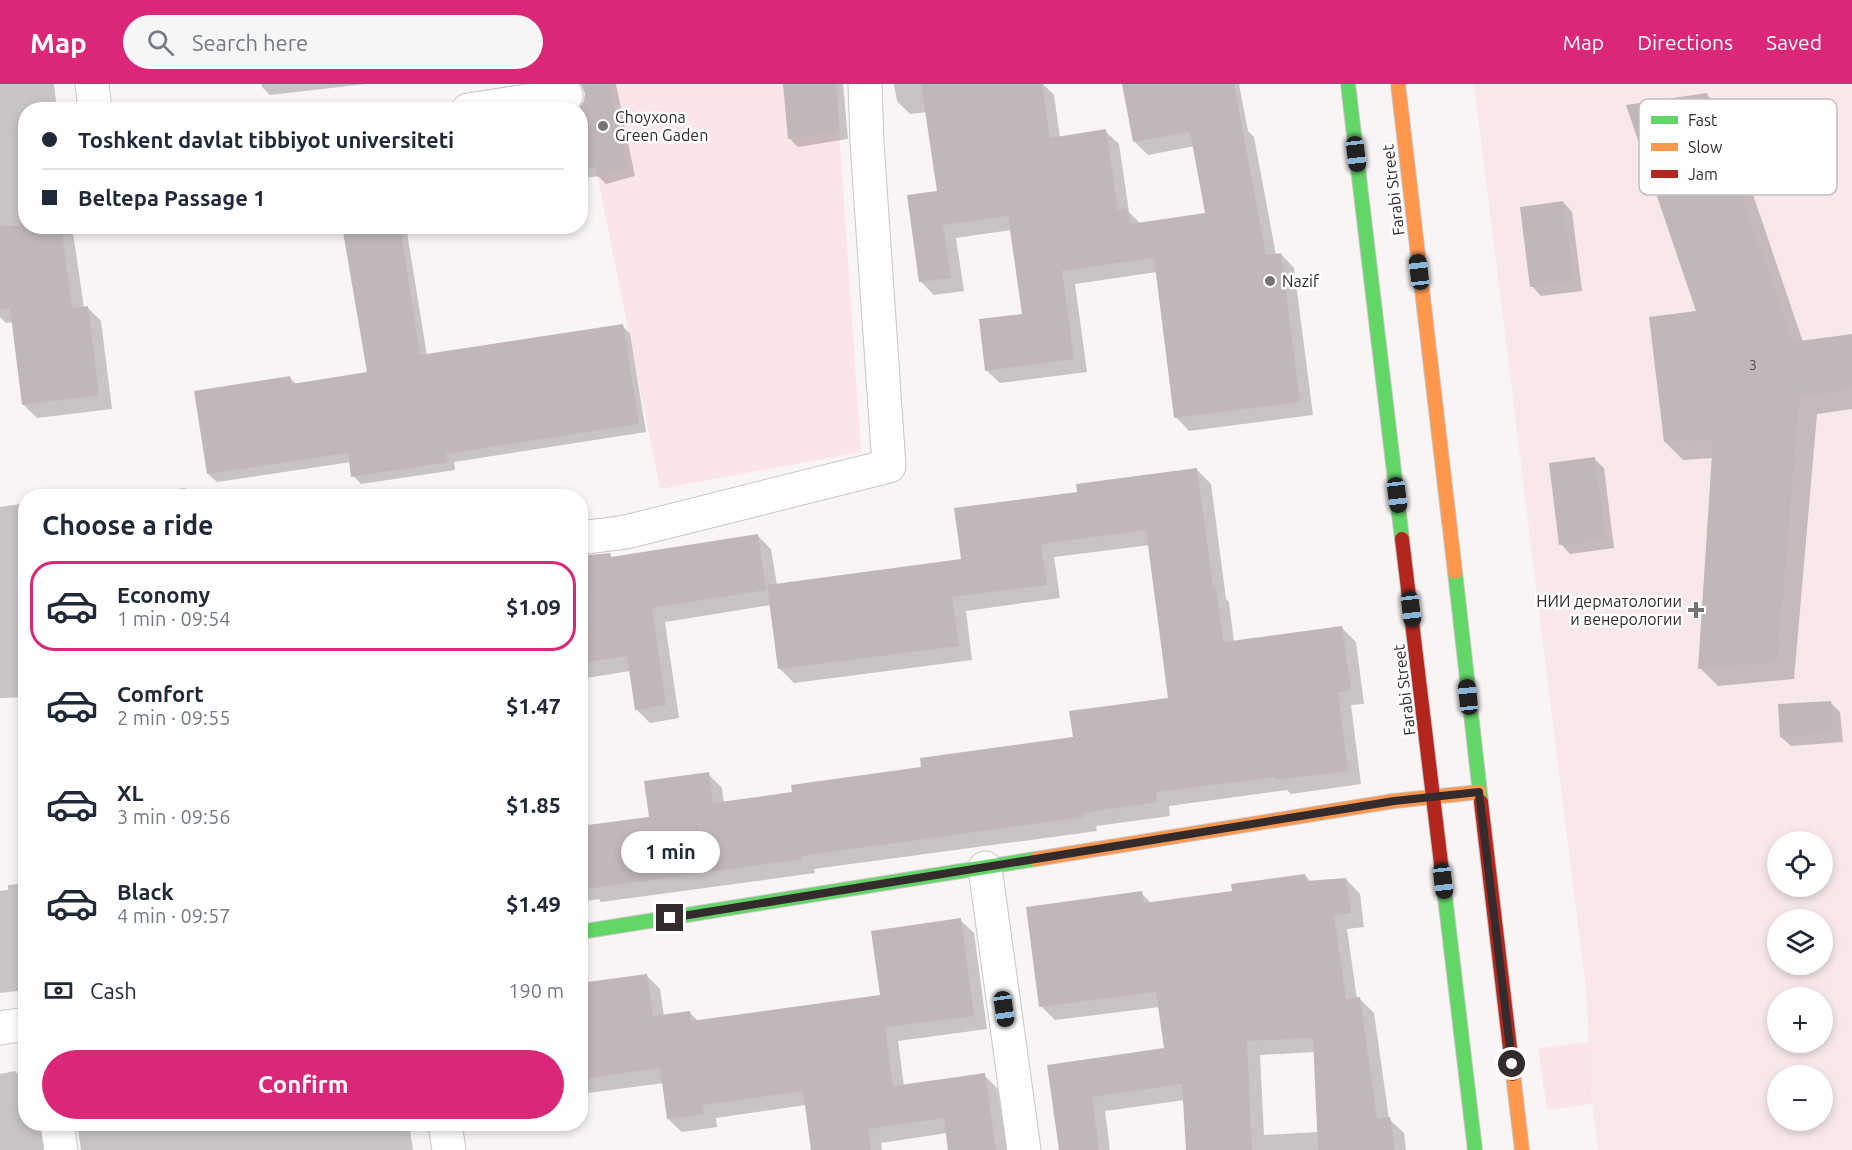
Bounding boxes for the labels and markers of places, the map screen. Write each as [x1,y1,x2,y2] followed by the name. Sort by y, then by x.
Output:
[615,108,708,144] place label: Choyxona Green Gaden
[596,119,610,133] marker: Choyxona Green Gaden
[1282,272,1320,290] place label: Nazif
[1263,274,1277,288] marker: Nazif
[1536,592,1682,628] place label: НИИ дерматологии и венерологии
[1687,601,1705,619] marker: НИИ дерматологии и венерологии

